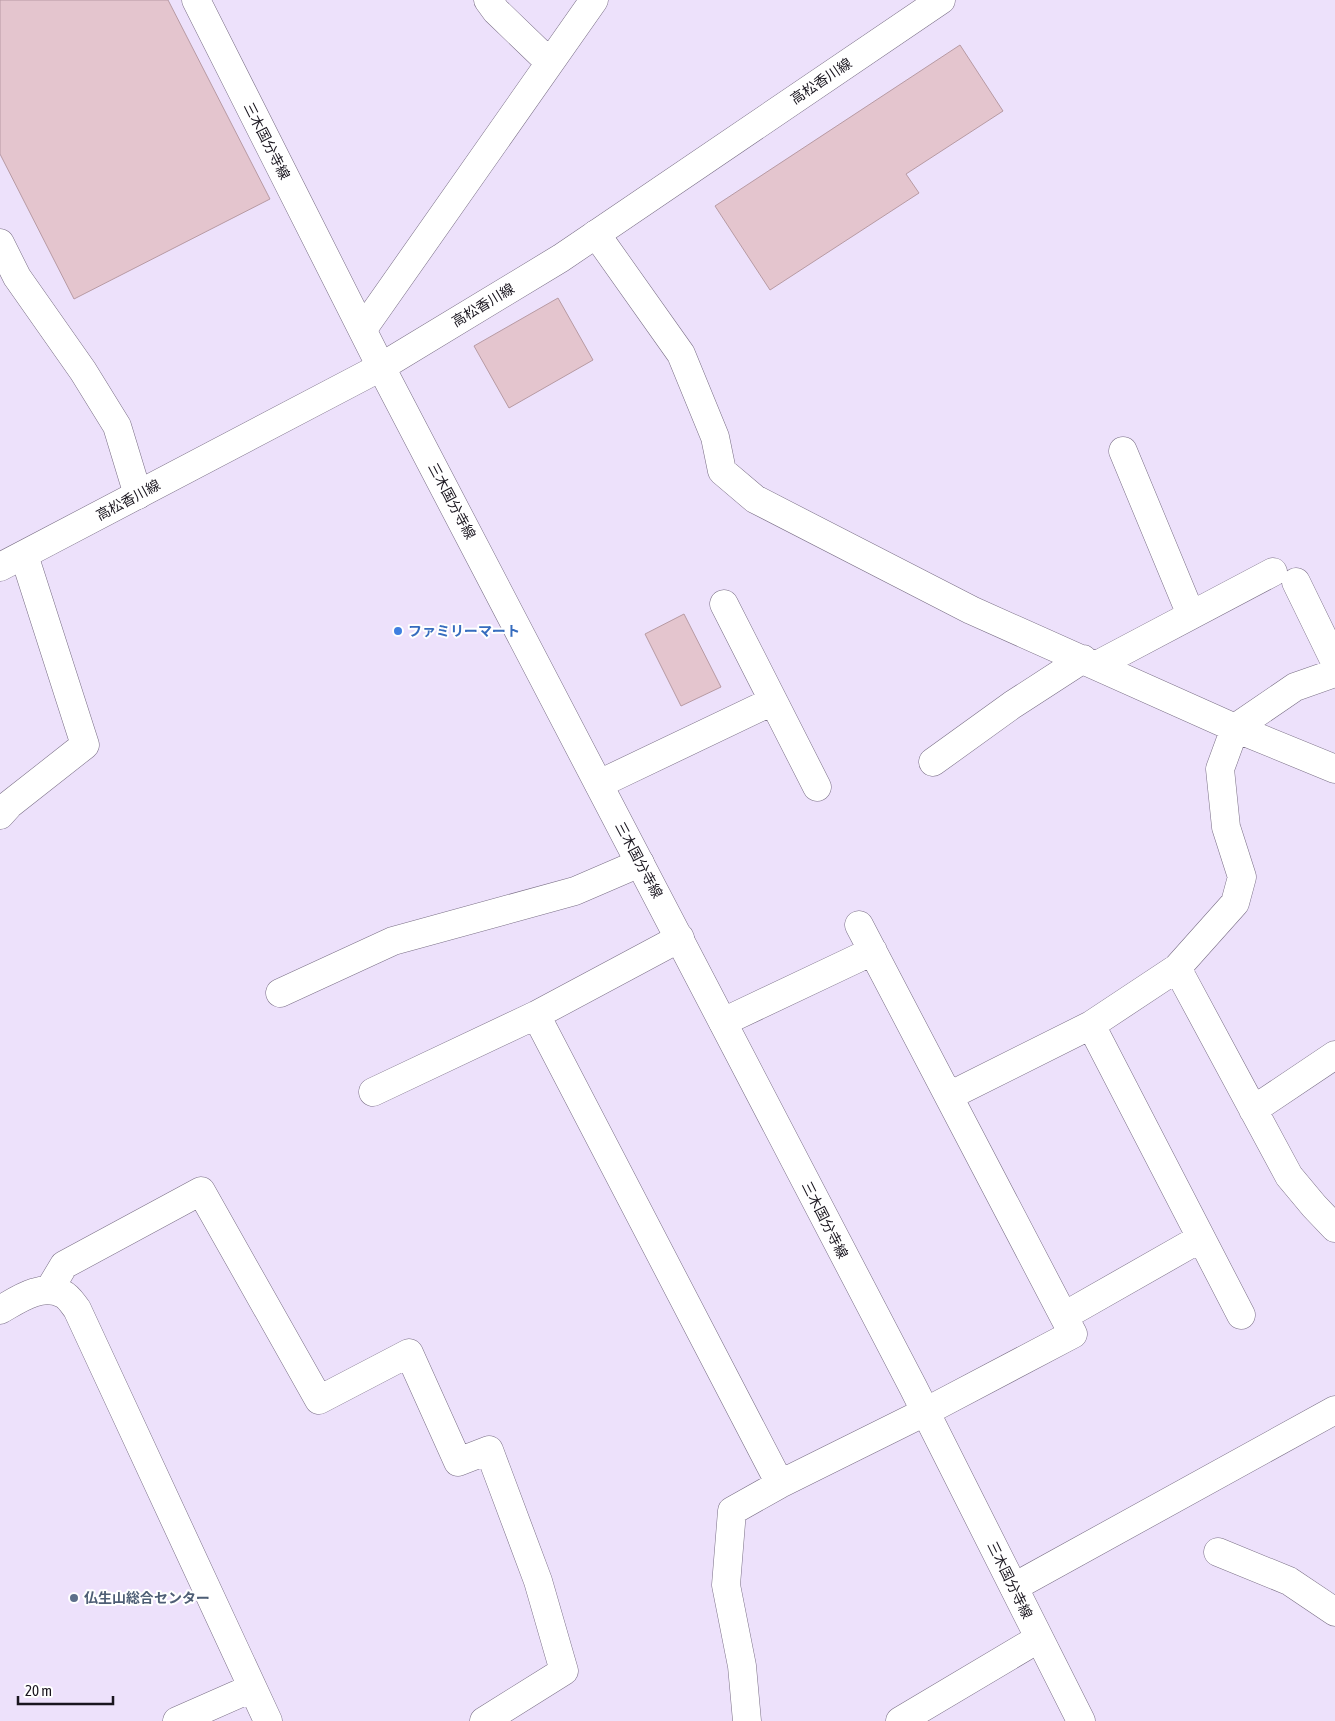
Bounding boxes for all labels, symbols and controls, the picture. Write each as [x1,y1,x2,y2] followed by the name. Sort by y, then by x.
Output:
[788,55,854,107] street label: 高松香川線
[241,100,293,182] street label: 三木国分寺線
[449,280,517,330] street label: 高松香川線
[425,460,479,542] street label: 三木国分寺線
[93,477,163,523] street label: 高松香川線
[408,623,520,639] place label: ファミリーマート
[392,625,404,637] marker: ファミリーマート
[612,819,666,901] street label: 三木国分寺線
[799,1179,851,1261] street label: 三木国分寺線
[984,1539,1036,1621] street label: 三木国分寺線
[84,1590,210,1606] place label: 仏生山総合センター
[68,1592,80,1604] marker: 仏生山総合センター
[18,1674,112,1706] scale bar
[25,1682,52,1699] text: 20 m

